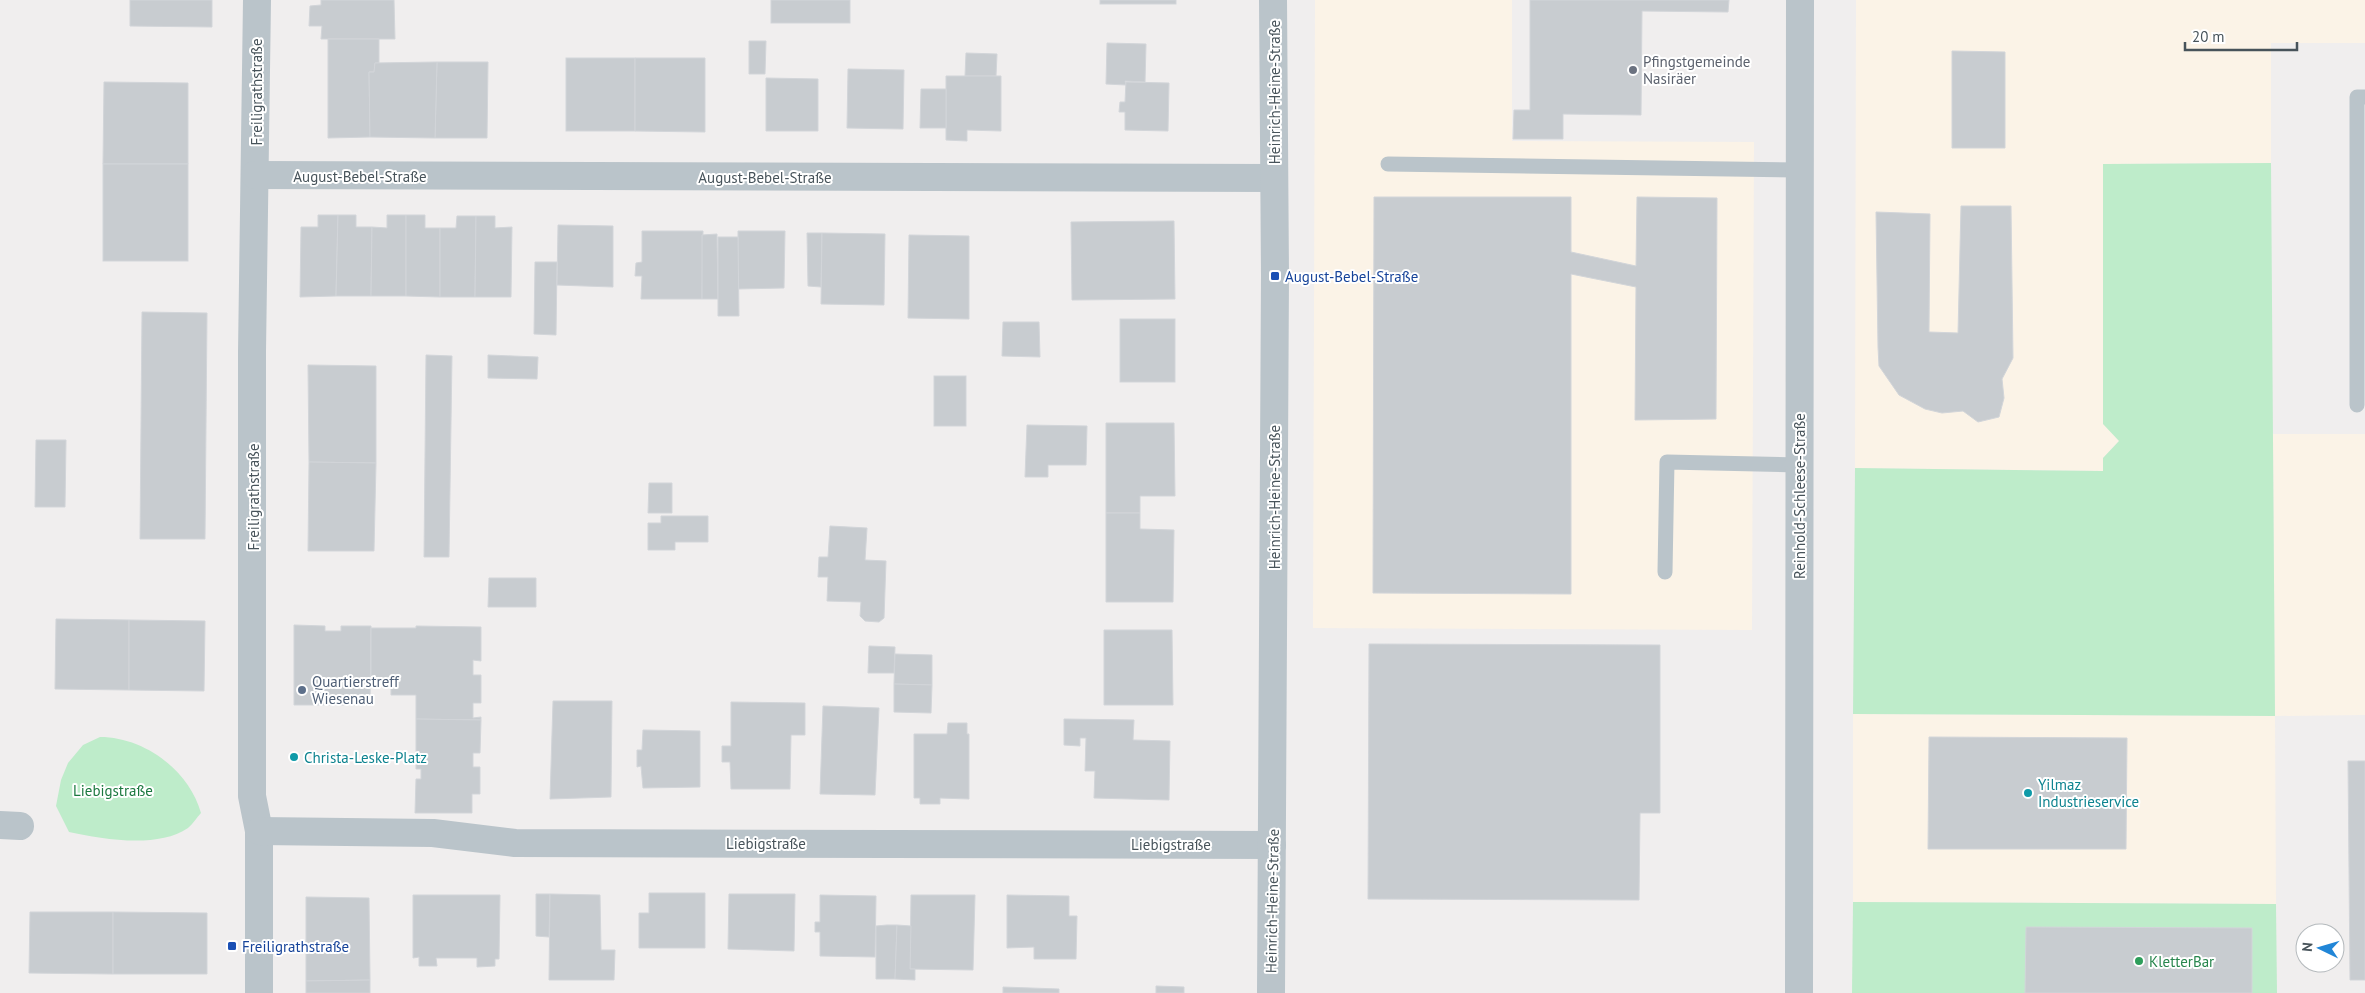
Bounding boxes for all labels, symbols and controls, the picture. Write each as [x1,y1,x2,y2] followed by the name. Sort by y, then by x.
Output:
[1265,20,1284,164] street label: Heinrich-Heine-Straße
[2185,20,2298,52] scale bar
[2192,27,2225,46] text: 20 m
[247,38,266,146] street label: Freiligrathstraße
[1643,52,1750,88] place label: Pfingstgemeinde Nasiräer
[1627,64,1639,76] marker: Pfingstgemeinde Nasiräer
[293,167,427,186] street label: August-Bebel-Straße
[698,168,832,187] street label: August-Bebel-Straße
[1285,267,1418,286] place label: August-Bebel-Straße
[1269,270,1281,282] marker: August-Bebel-Straße
[1790,413,1809,579] street label: Reinhold-Schleese-Straße
[1265,425,1284,569] street label: Heinrich-Heine-Straße
[244,443,263,551] street label: Freiligrathstraße
[312,672,400,708] place label: Quartierstreff Wiesenau
[296,684,308,696] marker: Quartierstreff Wiesenau
[304,748,427,767] place label: Christa-Leske-Platz
[288,751,300,763] marker: Christa-Leske-Platz
[2038,775,2139,811] place label: Yilmaz Industrieservice
[73,781,153,800] park label: Liebigstraße
[2022,787,2034,799] marker: Yilmaz Industrieservice
[1261,829,1283,973] street label: Heinrich-Heine-Straße
[726,834,806,853] street label: Liebigstraße
[1131,835,1211,854] street label: Liebigstraße
[2295,923,2345,973] north arrow
[242,937,349,956] place label: Freiligrathstraße
[226,940,238,952] marker: Freiligrathstraße
[2298,941,2316,952] text: N
[2149,952,2214,971] place label: KletterBar
[2133,955,2145,967] marker: KletterBar

